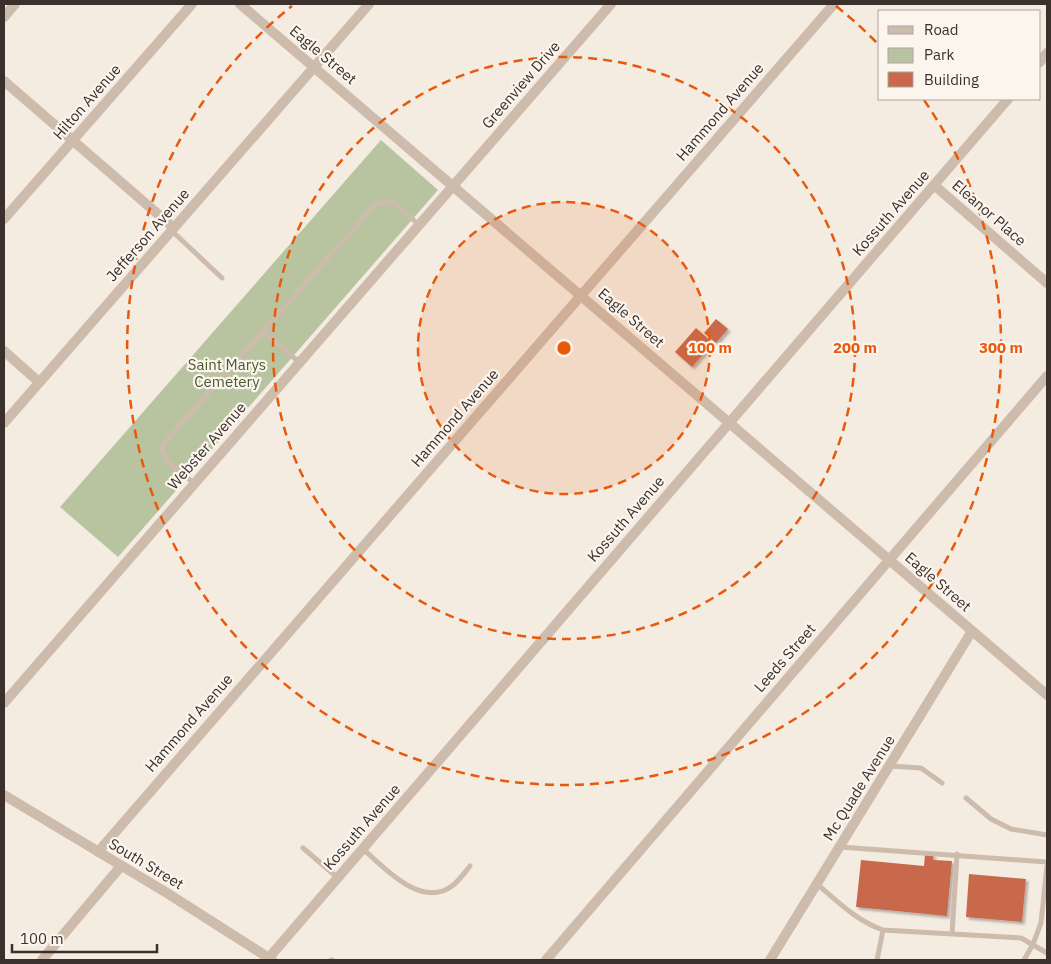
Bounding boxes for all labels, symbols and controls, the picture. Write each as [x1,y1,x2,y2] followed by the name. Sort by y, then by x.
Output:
[878,10,1041,100] legend
[924,20,959,39] text: Road
[286,21,361,88] street label: Eagle Street
[477,37,564,132] street label: Greenview Drive
[924,45,954,64] text: Park
[672,59,767,165] street label: Hammond Avenue
[49,60,125,143] street label: Hilton Avenue
[924,70,979,89] text: Building
[848,166,933,260] street label: Kossuth Avenue
[948,175,1030,250] street label: Eleanor Place
[102,184,193,285] street label: Jefferson Avenue
[594,284,668,352] street label: Eagle Street
[688,338,732,357] text: 100 m
[833,338,877,357] text: 200 m
[979,338,1023,357] text: 300 m
[555,339,573,357] centre of rings
[188,355,266,391] park label: Saint Marys Cemetery
[407,365,502,471] street label: Hammond Avenue
[163,398,250,493] street label: Webster Avenue
[583,472,668,566] street label: Kossuth Avenue
[901,548,975,616] street label: Eagle Street
[750,620,820,696] street label: Leeds Street
[141,670,236,776] street label: Hammond Avenue
[818,731,899,844] street label: Mc Quade Avenue
[319,780,404,874] street label: Kossuth Avenue
[105,834,187,893] street label: South Street
[12,922,158,954] scale bar
[20,929,64,948] text: 100 m

